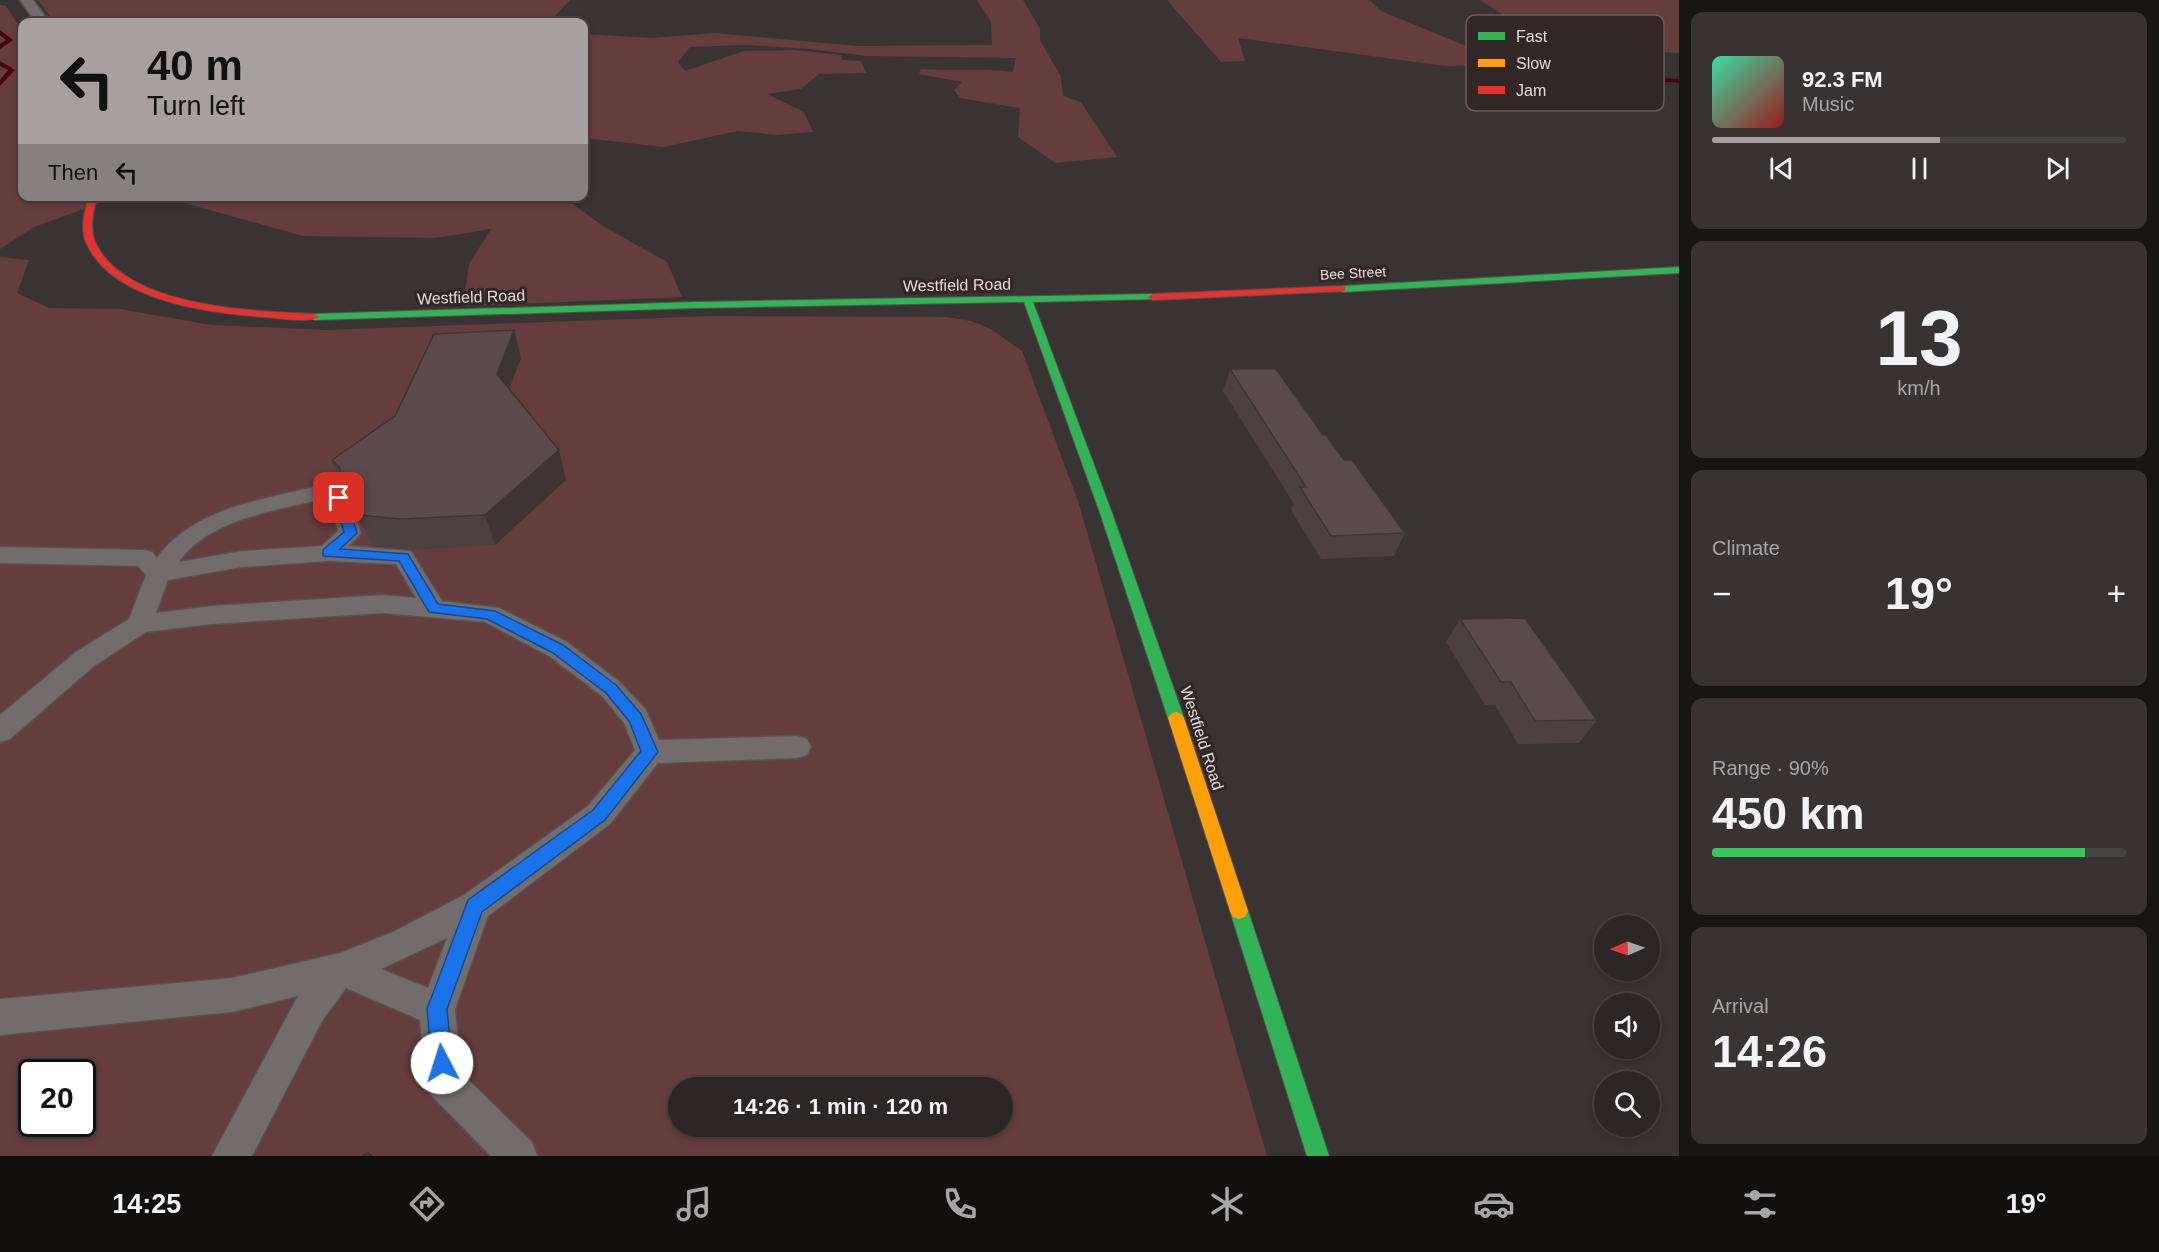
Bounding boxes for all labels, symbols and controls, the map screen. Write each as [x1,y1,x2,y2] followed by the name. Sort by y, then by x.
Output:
[1466,15,1664,111] legend
[1516,28,1548,45] text: Fast
[48,42,126,120] icon: left
[147,42,243,89] text: 40 m
[1516,55,1551,72] text: Slow
[1802,67,1883,92] text: 92.3 FM
[1516,82,1546,99] text: Jam
[147,91,245,121] text: Turn left
[1802,93,1854,115] text: Music
[1765,152,1798,185] icon: previous
[1903,152,1936,185] icon: pause
[2041,152,2074,185] icon: next
[110,156,143,189] icon: left
[48,160,98,185] text: Then
[1320,263,1387,283] street label: Bee Street
[903,276,1011,294] street label: Westfield Road
[417,287,525,307] street label: Westfield Road
[1876,294,1962,382] text: 13
[1897,377,1941,399] text: km/h
[313,472,364,523] pin
[322,481,355,514] icon: arrive
[1712,537,1780,559] text: Climate
[1885,568,1953,619] text: 19°
[1712,575,1731,612] text: −
[2107,575,2126,612] text: +
[1177,684,1227,792] street label: Westfield Road
[1712,757,1829,779] text: Range · 90%
[1712,788,1865,839] text: 450 km
[1594,915,1660,981] north arrow
[1594,915,1660,1137] map controls
[1594,993,1660,1059] button: sound
[1712,995,1769,1017] text: Arrival
[1712,1026,1827,1077] text: 14:26
[410,1031,474,1095] position arrow
[18,1059,96,1137] speed limit sign: 20
[1594,1071,1660,1137] button: search
[733,1094,948,1119] text: 14:26 · 1 min · 120 m
[406,1183,448,1225] icon: directions
[673,1183,715,1225] icon: music
[939,1183,981,1225] icon: phone
[1206,1183,1248,1225] icon: climate
[1473,1183,1515,1225] icon: car
[1739,1183,1781,1225] icon: filters
[112,1189,181,1219] text: 14:25
[2006,1189,2047,1219] text: 19°

